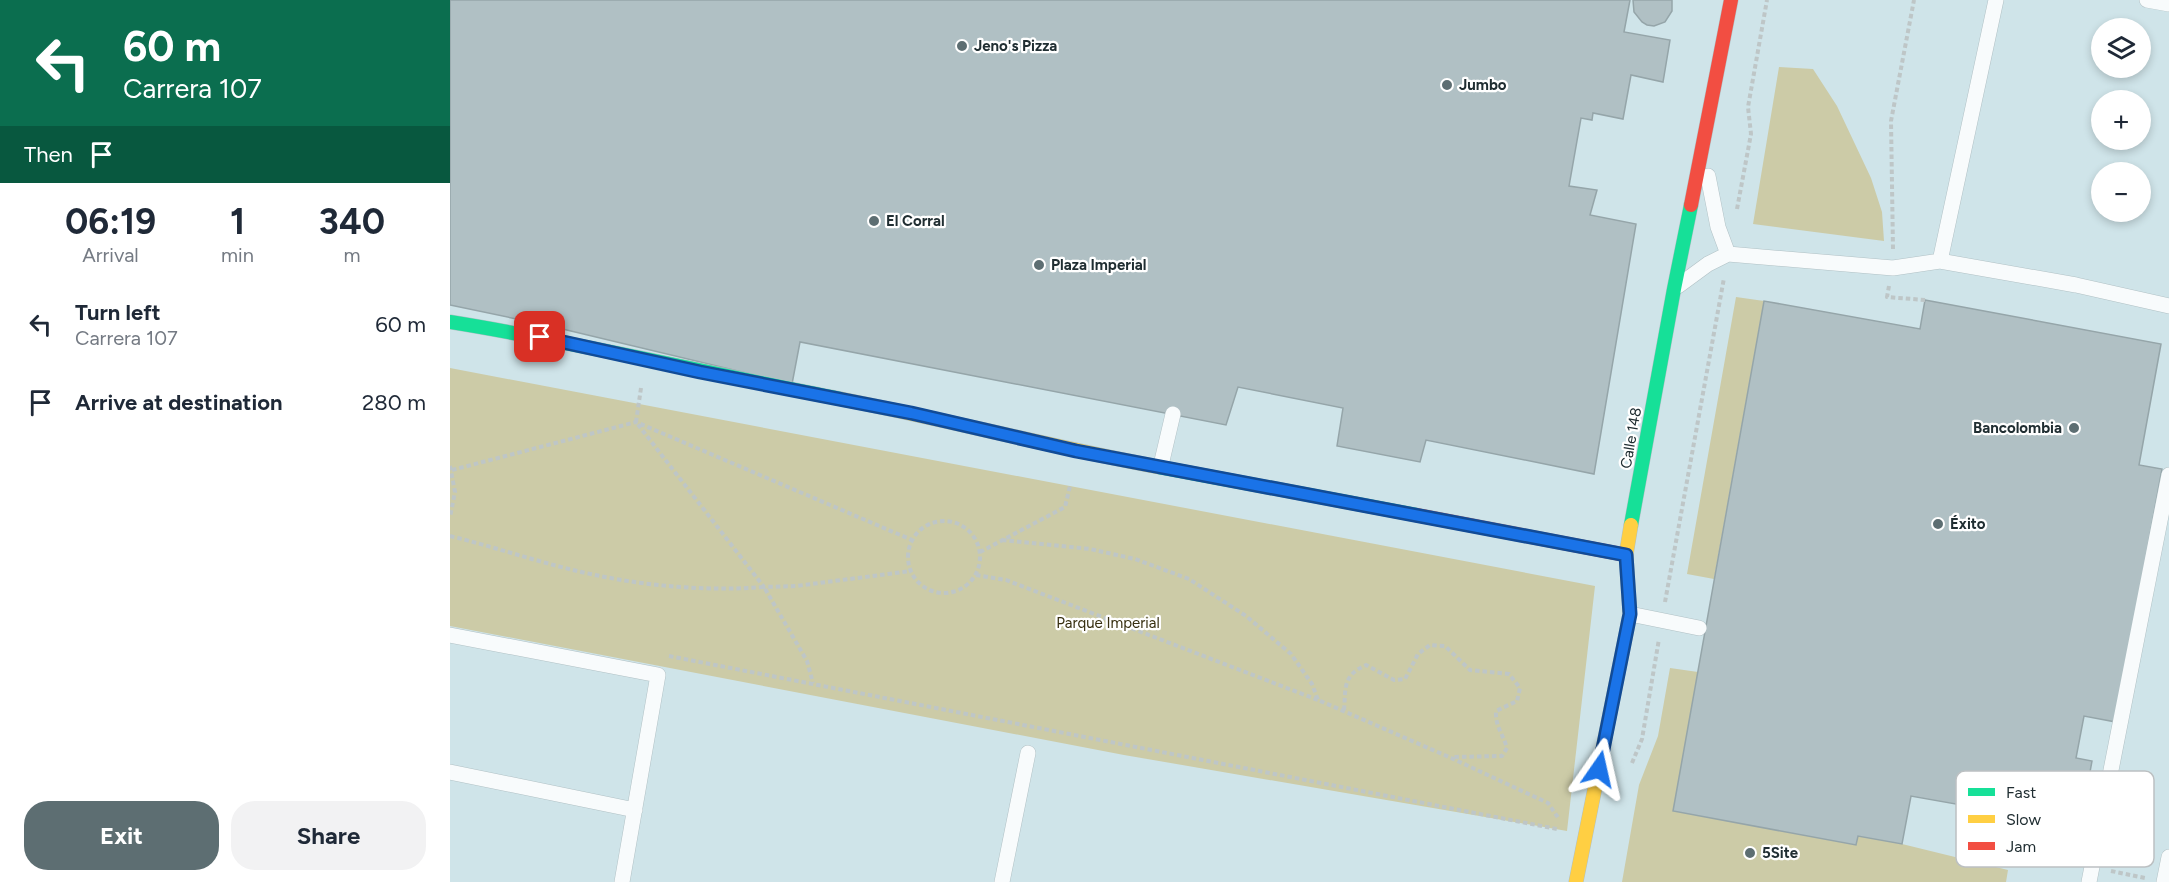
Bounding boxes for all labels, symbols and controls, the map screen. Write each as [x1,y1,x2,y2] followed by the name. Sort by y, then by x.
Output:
[2091,18,2151,222] map controls
[2091,18,2151,78] button: layers
[123,21,221,72] text: 60 m
[24,24,102,102] icon: left
[974,37,1057,55] place label: Jeno's Pizza
[955,39,969,53] marker: Jeno's Pizza
[123,72,262,105] text: Carrera 107
[1459,76,1507,94] place label: Jumbo
[1440,78,1454,92] marker: Jumbo
[2091,90,2151,150] button: +
[85,138,118,171] icon: arrive
[24,141,73,168] text: Then
[2091,162,2151,222] button: −
[65,200,156,243] text: 06:19
[230,200,245,243] text: 1
[319,200,385,243] text: 340
[886,212,945,230] place label: El Corral
[867,214,881,228] marker: El Corral
[82,243,139,267] text: Arrival
[221,243,254,267] text: min
[343,243,360,267] text: m
[1051,256,1147,274] place label: Plaza Imperial
[1032,258,1046,272] marker: Plaza Imperial
[75,299,161,326] text: Turn left
[24,308,57,341] icon: left
[375,311,426,338] text: 60 m
[514,311,565,362] pin
[523,320,556,353] icon: arrive
[75,326,178,350] text: Carrera 107
[24,386,57,419] icon: arrive
[75,389,283,416] text: Arrive at destination
[362,389,426,416] text: 280 m
[1617,406,1645,470] street label: Calle 148
[1973,419,2062,437] place label: Bancolombia
[2067,421,2081,435] marker: Bancolombia
[1950,515,1986,533] place label: Éxito
[1931,517,1945,531] marker: Éxito
[1056,614,1160,632] park label: Parque Imperial
[1567,737,1631,801] position arrow
[1956,771,2154,867] legend
[2006,783,2036,802] text: Fast
[24,801,219,870] button: Exit
[231,801,426,870] button: Share
[2006,810,2041,829] text: Slow
[2006,837,2036,856] text: Jam
[1762,844,1799,862] place label: 5Site
[1743,846,1757,860] marker: 5Site

